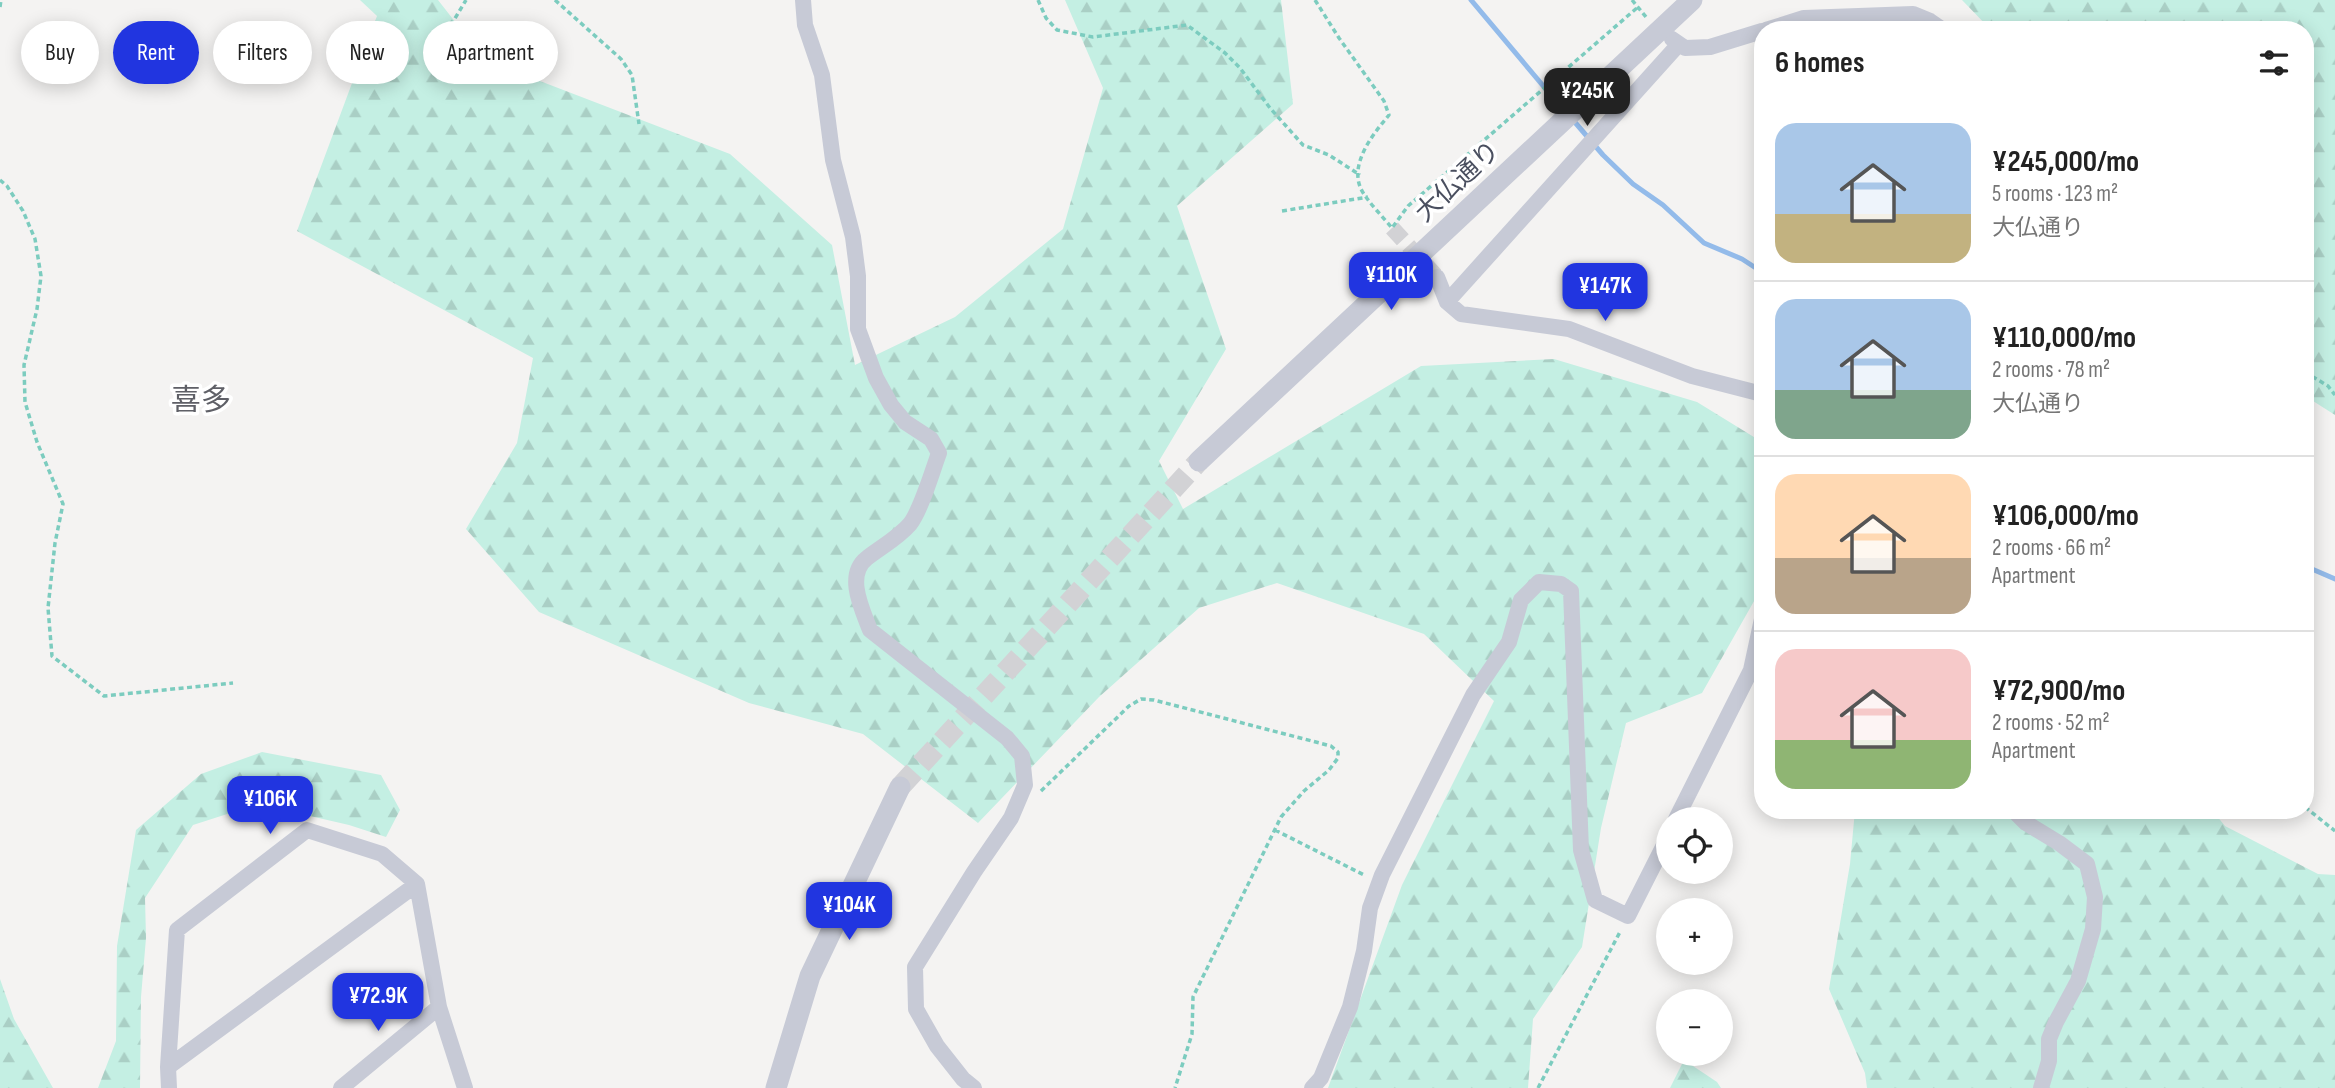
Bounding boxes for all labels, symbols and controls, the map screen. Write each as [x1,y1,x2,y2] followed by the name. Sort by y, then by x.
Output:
[21,21,99,84] chip: Buy
[113,21,199,84] chip: Rent
[213,21,312,84] chip: Filters
[326,21,409,84] chip: New
[423,21,558,84] chip: Apartment
[2255,44,2293,82] icon: filters
[1775,45,1864,81] text: 6 homes
[1538,68,1636,128] pin: ¥245K
[1560,77,1614,105] text: ¥245K
[1409,135,1507,229] street label: 大仏通り
[1992,144,2139,180] text: ¥245,000/mo
[1831,151,1915,235] icon: home
[1992,180,2118,208] text: 5 rooms · 123 m²
[1992,214,2084,242] text: 大仏通り
[1342,252,1440,312] pin: ¥110K
[1365,261,1417,289] text: ¥110K
[1556,264,1654,323] pin: ¥147K
[1579,272,1631,300] text: ¥147K
[1992,320,2136,356] text: ¥110,000/mo
[1831,327,1915,411] icon: home
[1992,356,2110,384] text: 2 rooms · 78 m²
[171,383,231,419] district label: 喜多
[1992,390,2084,418] text: 大仏通り
[1992,498,2139,534] text: ¥106,000/mo
[1831,502,1915,586] icon: home
[1992,534,2111,562] text: 2 rooms · 66 m²
[1992,562,2076,590] text: Apartment
[1992,673,2125,709] text: ¥72,900/mo
[1831,677,1915,761] icon: home
[1992,709,2110,737] text: 2 rooms · 52 m²
[1992,737,2076,765] text: Apartment
[221,776,319,836] pin: ¥106K
[243,785,297,813] text: ¥106K
[1656,807,1733,1066] map controls
[1656,807,1733,884] button: locate
[800,883,898,942] pin: ¥104K
[822,891,876,919] text: ¥104K
[1656,898,1733,975] button: +
[321,974,435,1033] pin: ¥72.9K
[348,982,408,1010] text: ¥72.9K
[1656,989,1733,1066] button: −

